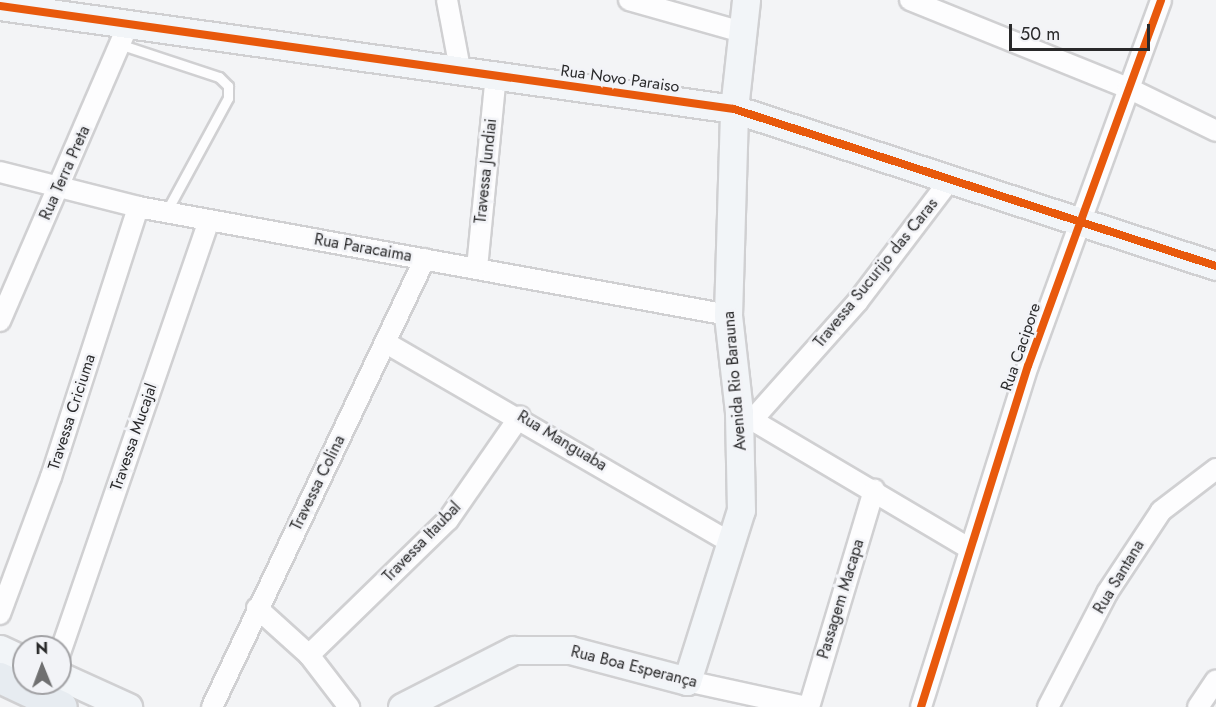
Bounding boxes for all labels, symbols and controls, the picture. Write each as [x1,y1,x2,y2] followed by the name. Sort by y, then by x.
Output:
[1012,12,1153,50] scale bar
[1020,21,1060,47] text: 50 m
[559,61,681,97] street label: Rua Novo Paraiso
[471,118,501,224] street label: Travessa Jundiai
[36,123,94,223] street label: Rua Terra Preta
[810,195,942,351] street label: Travessa Sucurijo das Caras
[313,230,413,266] street label: Rua Paracaima
[997,301,1045,393] street label: Rua Cacipore
[719,310,751,452] street label: Avenida Rio Barauna
[44,352,100,472] street label: Travessa Criciuma
[107,381,161,493] street label: Travessa Mucajal
[514,407,610,475] street label: Rua Manguaba
[287,432,349,534] street label: Travessa Colina
[379,498,465,586] street label: Travessa Itaubal
[814,537,868,661] street label: Passagem Macapa
[1090,537,1148,617] street label: Rua Santana
[12,635,72,695] north arrow
[35,637,48,660] text: N
[569,642,699,692] street label: Rua Boa Esperança

